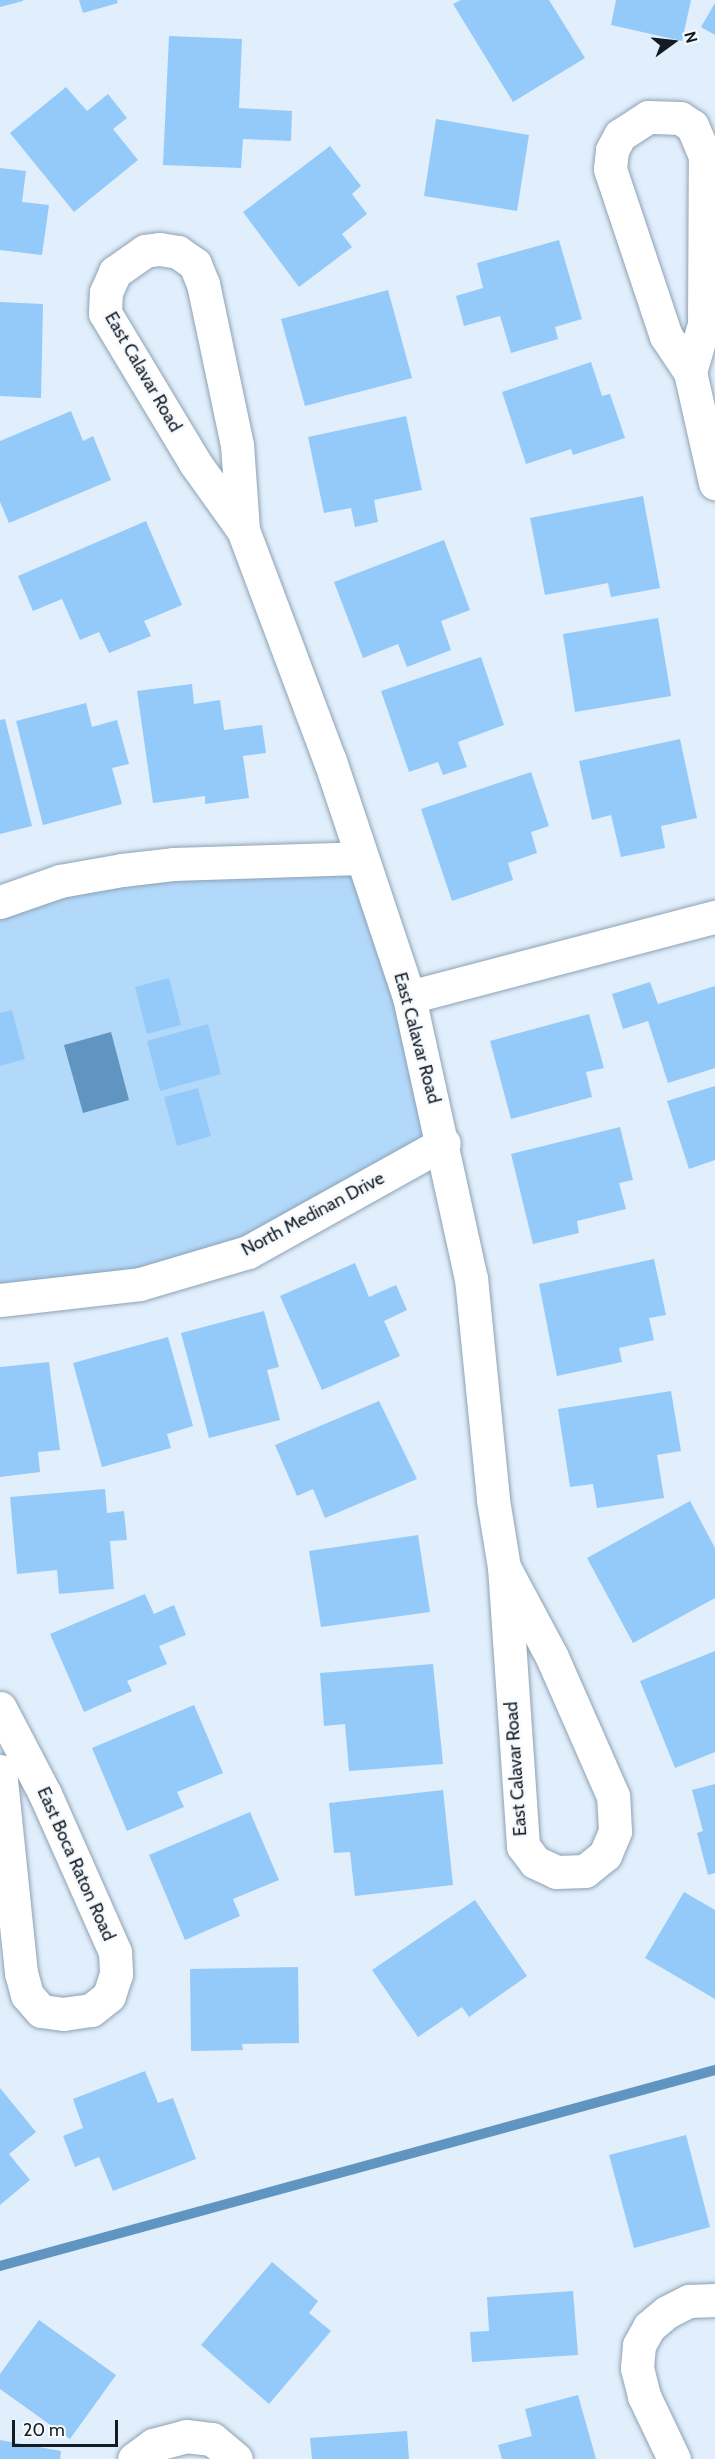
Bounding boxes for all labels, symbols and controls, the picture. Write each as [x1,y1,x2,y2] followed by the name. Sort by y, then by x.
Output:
[643,12,703,72] north arrow
[680,29,702,45] text: N
[100,308,186,436] street label: East Calavar Road
[389,970,445,1106] street label: East Calavar Road
[238,1167,388,1261] street label: North Medinan Drive
[501,1701,531,1837] street label: East Calavar Road
[32,1784,120,1944] street label: East Boca Raton Road
[15,2408,122,2446] scale bar
[23,2419,65,2441] text: 20 m

